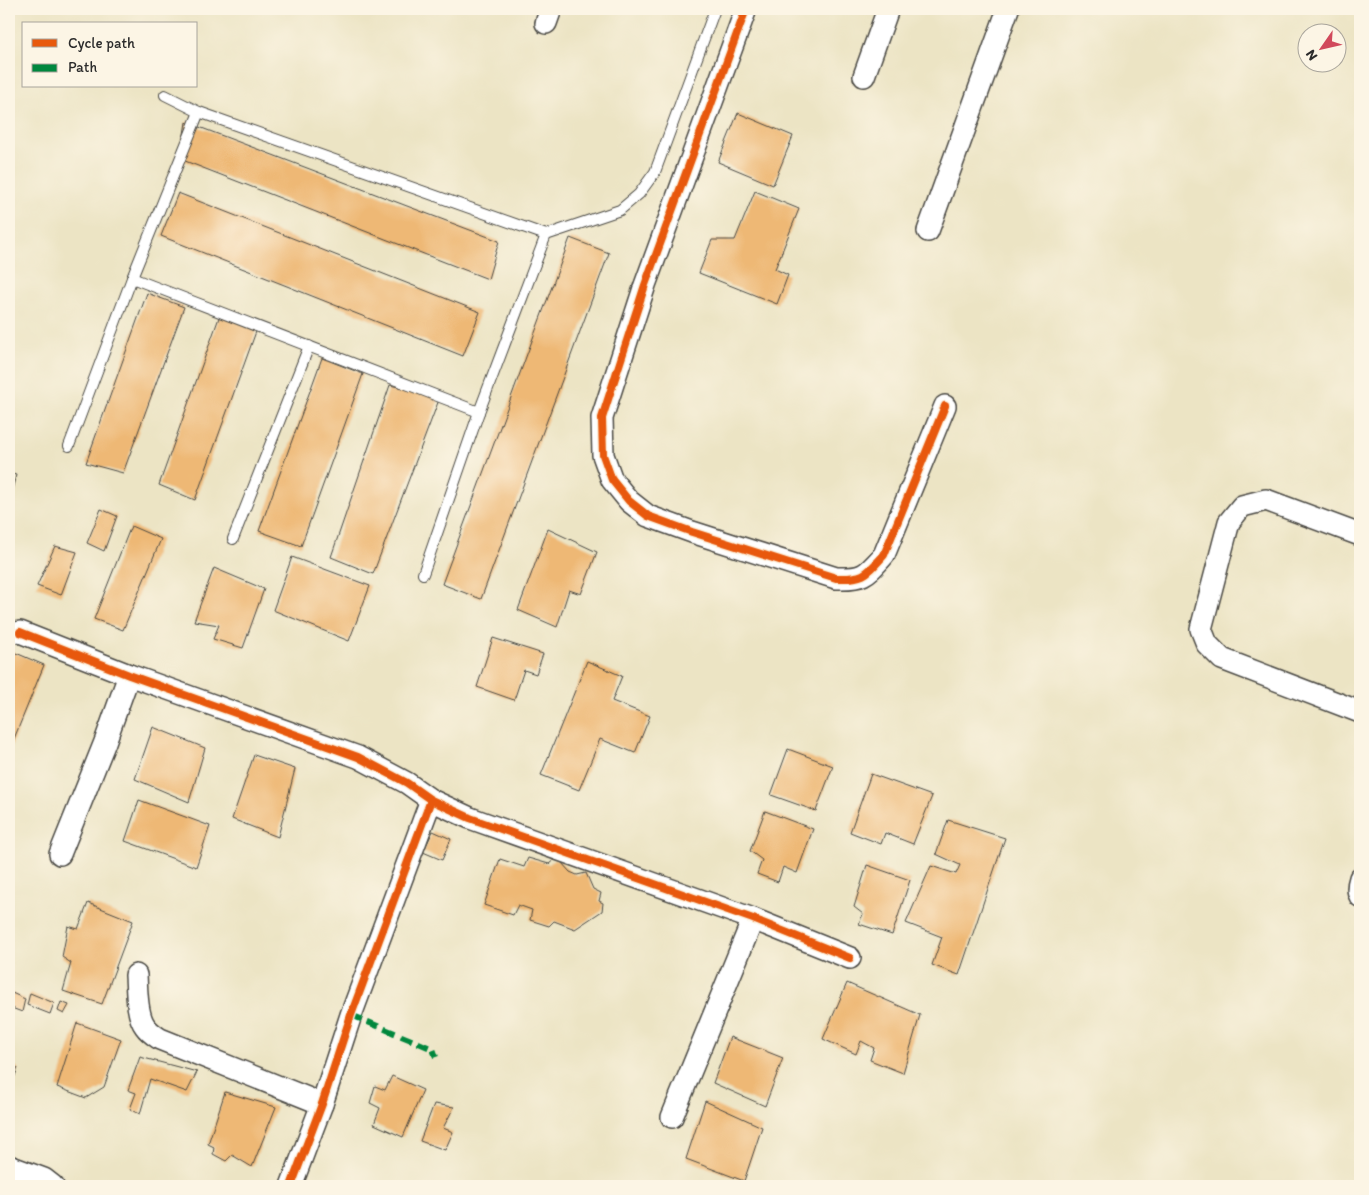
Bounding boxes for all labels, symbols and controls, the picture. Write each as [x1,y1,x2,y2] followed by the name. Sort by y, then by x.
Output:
[22,22,198,88] legend
[1296,22,1346,72] north arrow
[68,34,135,52] text: Cycle path
[1302,46,1321,64] text: N
[68,58,97,76] text: Path

